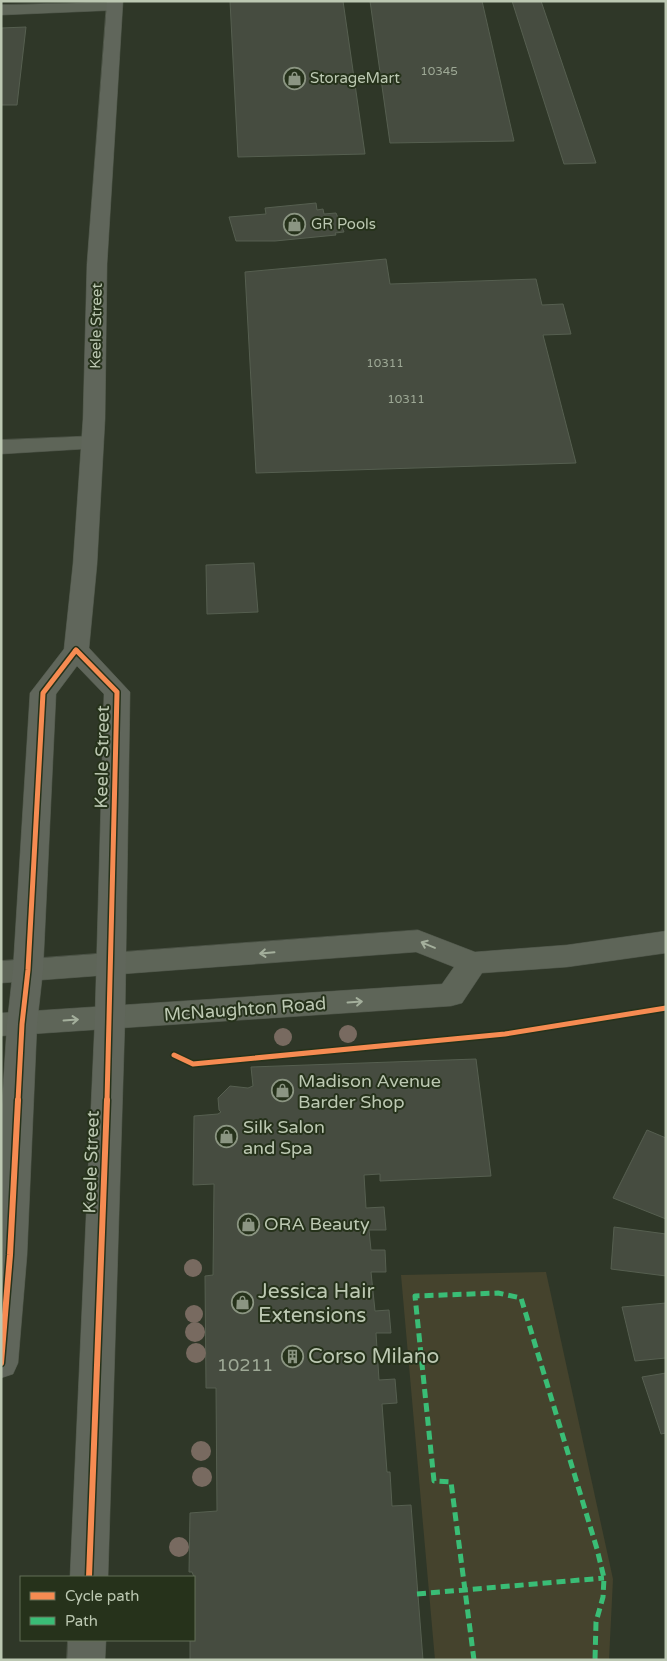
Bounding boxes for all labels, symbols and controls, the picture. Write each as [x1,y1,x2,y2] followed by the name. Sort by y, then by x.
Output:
[420,64,458,78] house number: 10345
[282,66,306,90] shop icon: StorageMart
[310,69,400,87] place label: StorageMart
[283,212,307,236] shop icon: GR Pools
[311,215,376,233] place label: GR Pools
[86,283,106,369] street label: Keele Street
[366,356,404,370] house number: 10311
[387,392,425,406] house number: 10311
[90,705,114,809] street label: Keele Street
[421,939,436,949] one-way arrow
[259,948,275,957] one-way arrow
[163,992,327,1026] street label: McNaughton Road
[347,997,363,1006] one-way arrow
[63,1016,79,1025] one-way arrow
[298,1070,441,1113] place label: Madison Avenue Barder Shop
[270,1079,294,1103] shop icon: Madison Avenue Barder Shop
[78,1110,104,1214] street label: Keele Street
[243,1116,325,1159] place label: Silk Salon and Spa
[215,1125,239,1149] shop icon: Silk Salon and Spa
[236,1212,260,1236] shop icon: ORA Beauty
[264,1213,370,1235] place label: ORA Beauty
[258,1279,374,1328] place label: Jessica Hair Extensions
[230,1291,254,1315] shop icon: Jessica Hair Extensions
[280,1344,304,1368] building icon: Corso Milano
[308,1344,439,1369] place label: Corso Milano
[217,1354,273,1376] house number: 10211
[20,1576,195,1641] legend
[65,1587,139,1605] text: Cycle path
[65,1612,98,1630] text: Path

